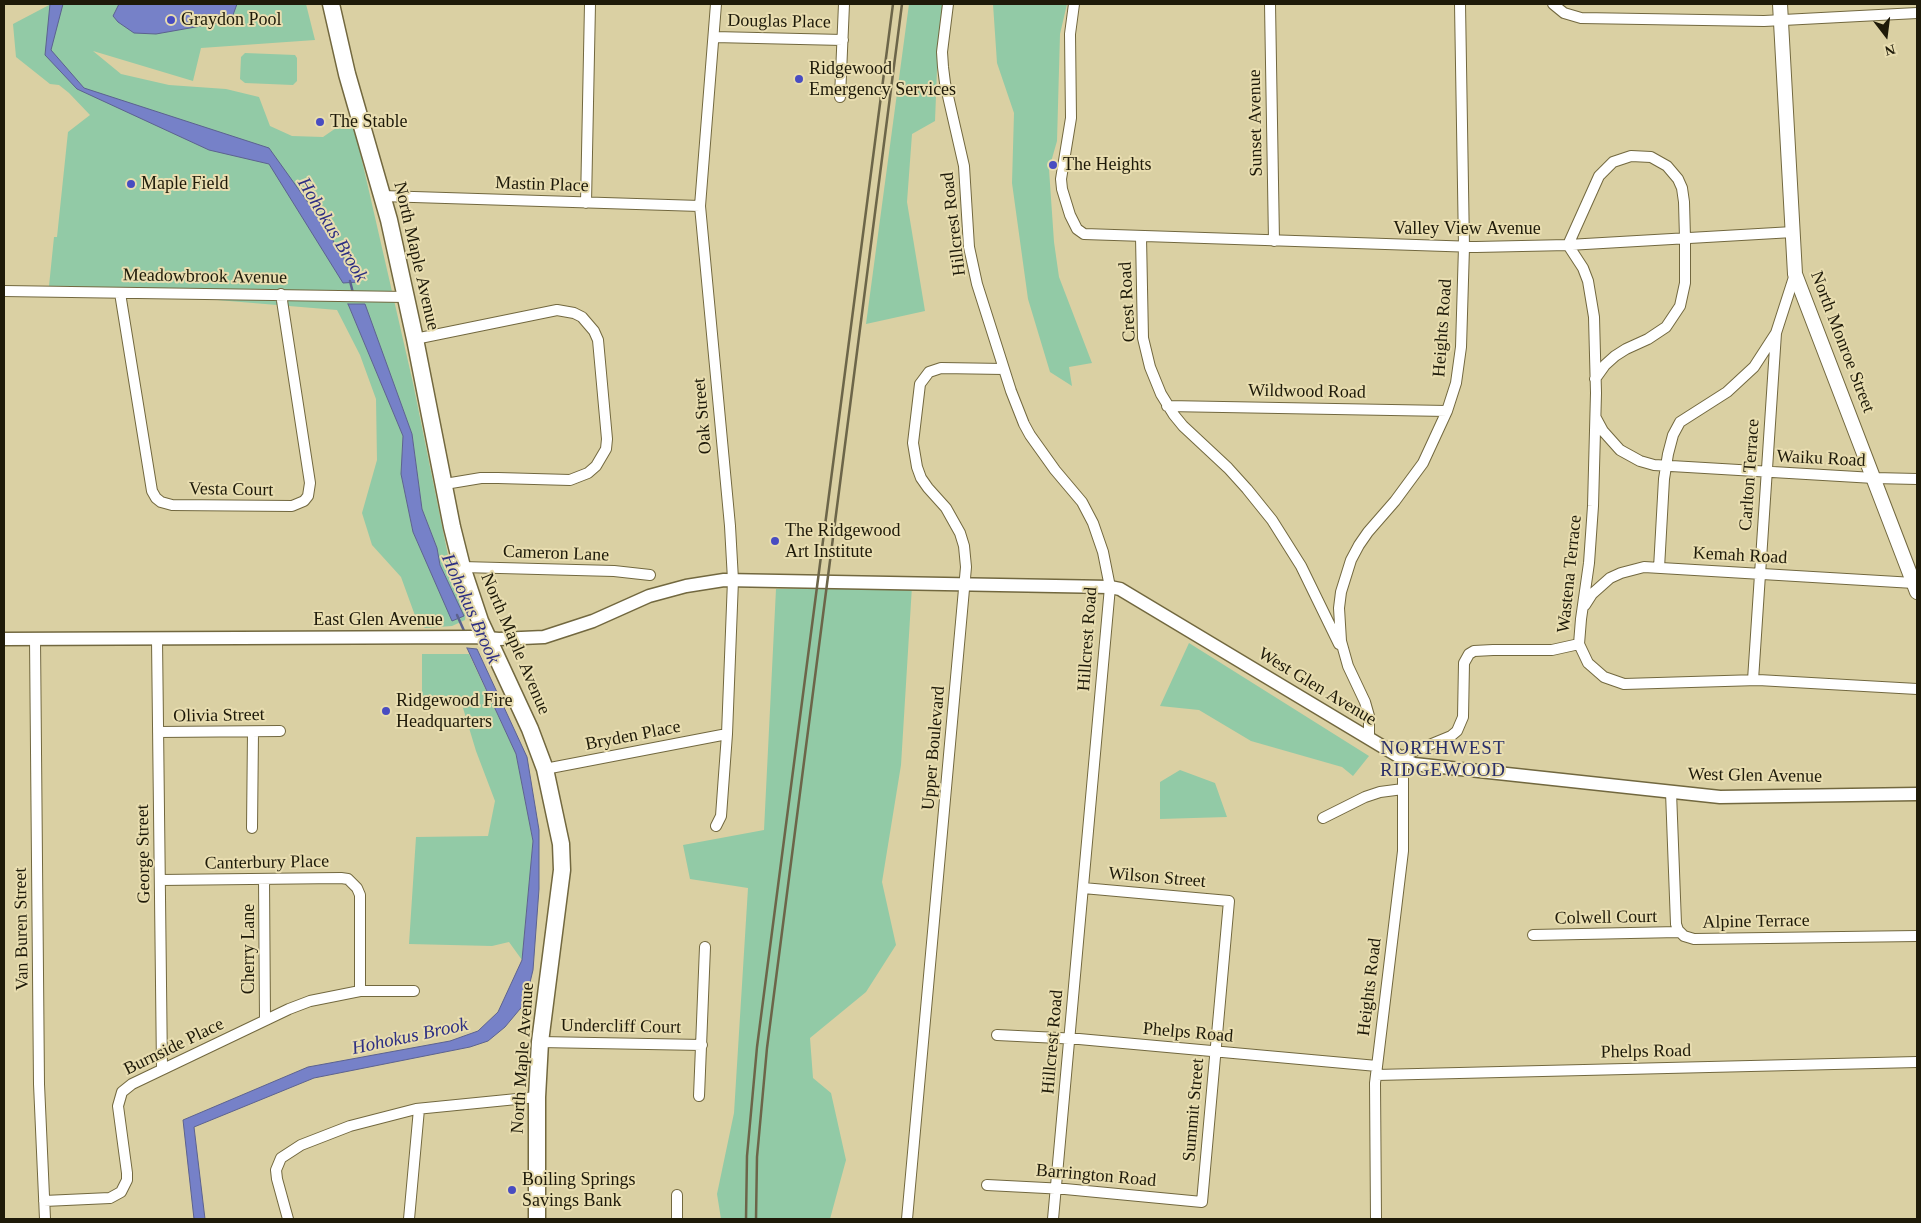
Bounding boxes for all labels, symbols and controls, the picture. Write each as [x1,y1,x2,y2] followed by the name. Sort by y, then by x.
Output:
[181,9,281,31] place label: Graydon Pool
[727,10,831,34] street label: Douglas Place
[1861,10,1911,60] north arrow
[165,14,177,26] marker: Graydon Pool
[1883,41,1897,59] text: N
[809,58,956,100] place label: Ridgewood Emergency Services
[1244,69,1268,177] street label: Sunset Avenue
[793,73,805,85] marker: Ridgewood Emergency Services
[330,111,407,133] place label: The Stable
[314,116,326,128] marker: The Stable
[1063,154,1151,176] place label: The Heights
[1047,159,1059,171] marker: The Heights
[937,171,971,277] street label: Hillcrest Road
[141,173,228,195] place label: Maple Field
[495,173,589,197] street label: Mastin Place
[292,174,372,286] water label: Hohokus Brook
[125,178,137,190] marker: Maple Field
[388,180,444,332] street label: North Maple Avenue
[1393,218,1541,240] street label: Valley View Avenue
[1115,261,1141,343] street label: Crest Road
[123,265,287,289] street label: Meadowbrook Avenue
[1805,268,1879,416] street label: North Monroe Street
[1429,278,1457,378] street label: Heights Road
[689,377,717,455] street label: Oak Street
[1248,380,1366,404] street label: Wildwood Road
[1735,418,1765,532] street label: Carlton Terrace
[1776,446,1866,472] street label: Waiku Road
[189,478,273,502] street label: Vesta Court
[1553,514,1587,634] street label: Wastena Terrace
[785,520,900,562] place label: The Ridgewood Art Institute
[769,535,781,547] marker: The Ridgewood Art Institute
[502,541,610,567] street label: Cameron Lane
[1692,543,1788,569] street label: Kemah Road
[436,550,504,668] water label: Hohokus Brook
[475,570,555,718] street label: North Maple Avenue
[1074,586,1102,692] street label: Hillcrest Road
[313,609,443,631] street label: East Glen Avenue
[1254,643,1380,731] street label: West Glen Avenue
[918,685,950,811] street label: Upper Boulevard
[396,690,512,732] place label: Ridgewood Fire Headquarters
[173,704,265,728] street label: Olivia Street
[380,705,392,717] marker: Ridgewood Fire Headquarters
[584,716,682,756] street label: Bryden Place
[1379,738,1507,782] district label: NORTHWEST RIDGEWOOD
[1688,764,1822,788] street label: West Glen Avenue
[132,804,156,904] street label: George Street
[205,851,329,875] street label: Canterbury Place
[1107,863,1207,893] street label: Wilson Street
[10,867,34,991] street label: Van Buren Street
[238,904,260,994] street label: Cherry Lane
[1555,906,1657,930] street label: Colwell Court
[1702,910,1810,934] street label: Alpine Terrace
[1353,937,1387,1037] street label: Heights Road
[507,982,539,1134] street label: North Maple Avenue
[1038,989,1068,1095] street label: Hillcrest Road
[121,1014,227,1080] street label: Burnside Place
[350,1014,470,1060] water label: Hohokus Brook
[561,1015,681,1039] street label: Undercliff Court
[1142,1018,1234,1048] street label: Phelps Road
[1601,1040,1691,1064] street label: Phelps Road
[1179,1058,1209,1162] street label: Summit Street
[1035,1160,1157,1192] street label: Barrington Road
[522,1169,636,1212] place label: Boiling Springs Savings Bank
[506,1184,518,1196] marker: Boiling Springs Savings Bank

